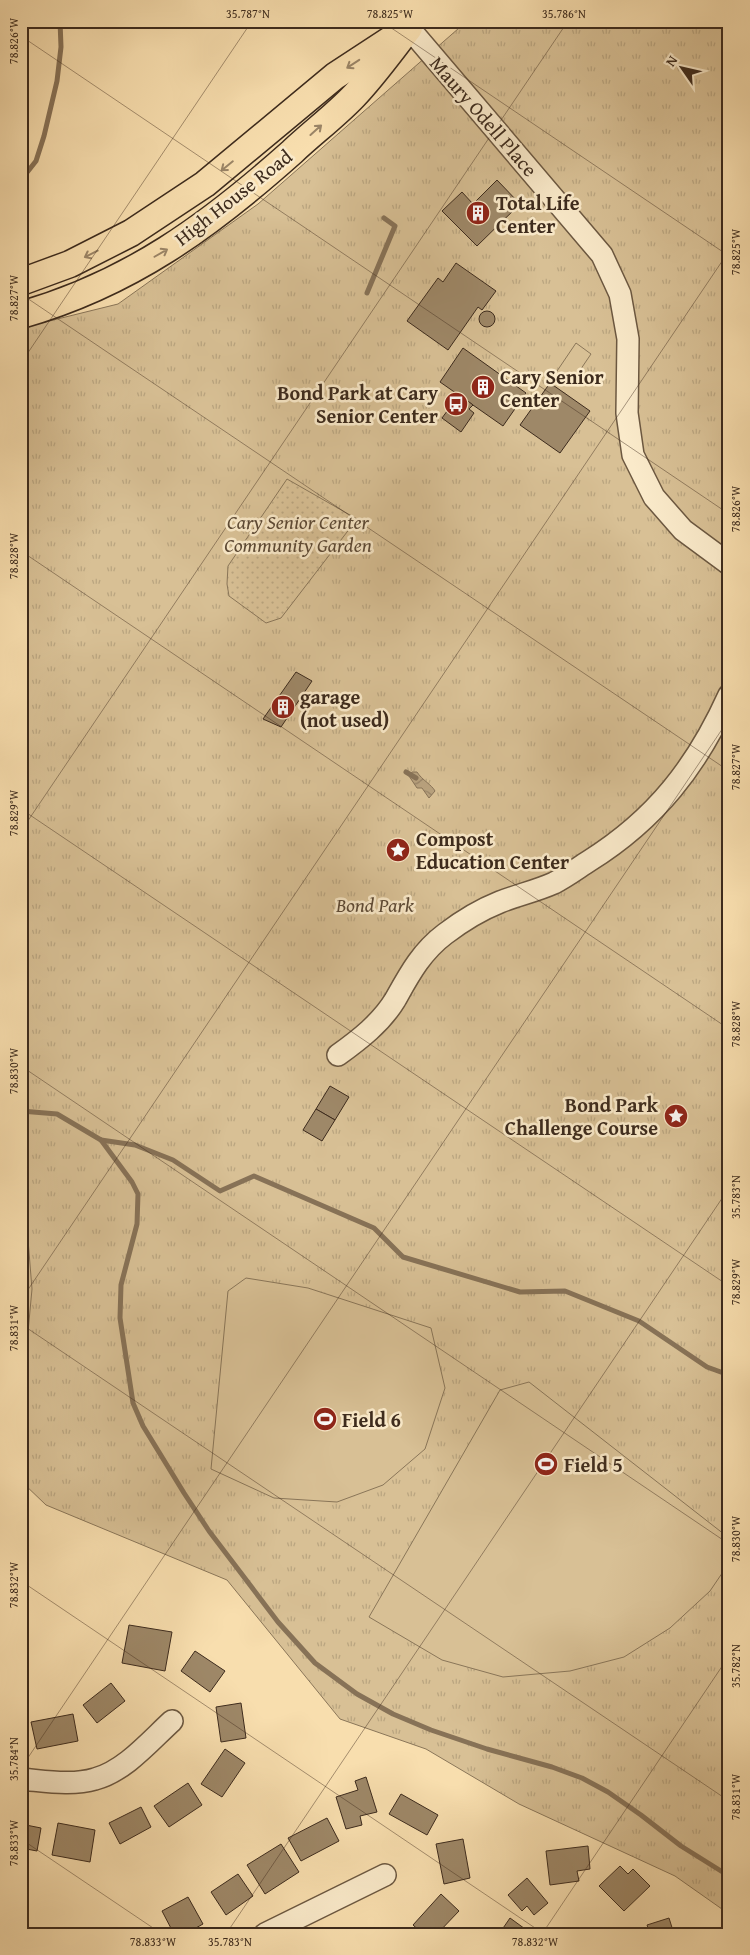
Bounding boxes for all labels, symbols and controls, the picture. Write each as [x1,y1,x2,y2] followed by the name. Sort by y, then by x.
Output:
[226,5,270,22] text: 35.787°N
[367,5,414,22] text: 78.825°W
[542,5,586,22] text: 35.786°N
[5,17,22,64] text: 78.826°W
[658,42,708,92] north arrow
[423,49,545,183] street label: Maury Odell Place
[660,51,682,70] text: N
[347,59,361,69] one-way arrow
[309,125,322,136] one-way arrow
[168,142,298,252] street label: High House Road
[221,161,234,172] one-way arrow
[496,188,580,240] place label: Total Life Center
[465,200,491,226] building icon: Total Life Center
[727,228,744,275] text: 78.825°W
[154,247,168,257] one-way arrow
[84,250,99,259] one-way arrow
[5,274,22,321] text: 78.827°W
[500,362,604,414] place label: Cary Senior Center
[470,374,496,400] building icon: Cary Senior Center
[277,378,439,430] place label: Bond Park at Cary Senior Center
[443,391,469,417] bus stop icon: Bond Park at Cary Senior Center
[727,485,744,532] text: 78.826°W
[224,507,372,559] park label: Cary Senior Center Community Garden
[5,532,22,579] text: 78.828°W
[300,682,389,734] place label: garage (not used)
[270,694,296,720] building icon: garage (not used)
[727,743,744,790] text: 78.827°W
[5,789,22,836] text: 78.829°W
[416,824,569,876] place label: Compost Education Center
[385,837,411,863] place icon: Compost Education Center
[335,890,415,919] park label: Bond Park
[727,1000,744,1047] text: 78.828°W
[5,1047,22,1094] text: 78.830°W
[505,1090,659,1142] place label: Bond Park Challenge Course
[663,1103,689,1129] place icon: Bond Park Challenge Course
[727,1175,744,1219] text: 35.783°N
[727,1258,744,1305] text: 78.829°W
[5,1304,22,1351] text: 78.831°W
[342,1405,401,1434] place label: Field 6
[312,1406,338,1432] sports icon: Field 6
[564,1450,623,1479] place label: Field 5
[533,1451,559,1477] sports icon: Field 5
[727,1515,744,1562] text: 78.830°W
[5,1561,22,1608] text: 78.832°W
[727,1644,744,1688] text: 35.782°N
[5,1737,22,1781] text: 35.784°N
[727,1773,744,1820] text: 78.831°W
[5,1819,22,1866] text: 78.833°W
[130,1933,177,1950] text: 78.833°W
[208,1933,252,1950] text: 35.783°N
[512,1933,559,1950] text: 78.832°W

